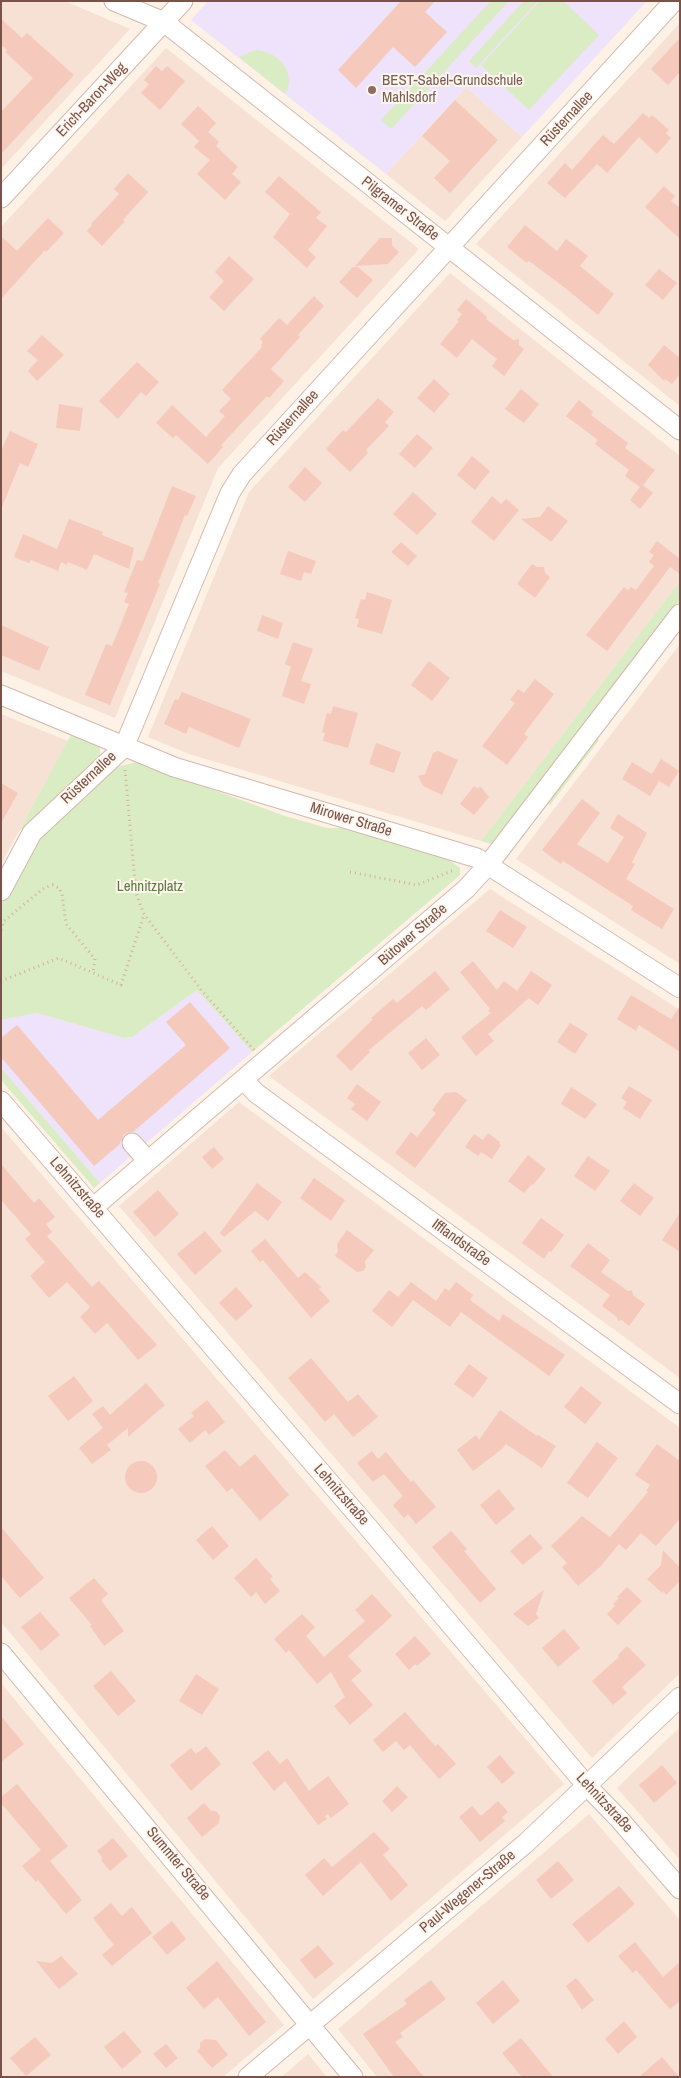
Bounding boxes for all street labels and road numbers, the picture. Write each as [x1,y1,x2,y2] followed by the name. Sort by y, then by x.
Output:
[53,59,131,141] street label: Erich-Baron-Weg
[537,88,597,150] street label: Rüsternallee
[358,173,442,245] street label: Pilgramer Straße
[263,386,323,450] street label: Rüsternallee
[58,748,120,808] street label: Rüsternallee
[308,799,394,841] street label: Mirower Straße
[375,900,451,970] street label: Bütower Straße
[46,1154,108,1222] street label: Lehnitzstraße
[428,1216,494,1270] street label: Ifflandstraße
[310,1461,372,1529] street label: Lehnitzstraße
[572,1769,636,1837] street label: Lehnitzstraße
[142,1824,214,1904] street label: Summter Straße
[416,1847,520,1937] street label: Paul-Wegener-Straße

